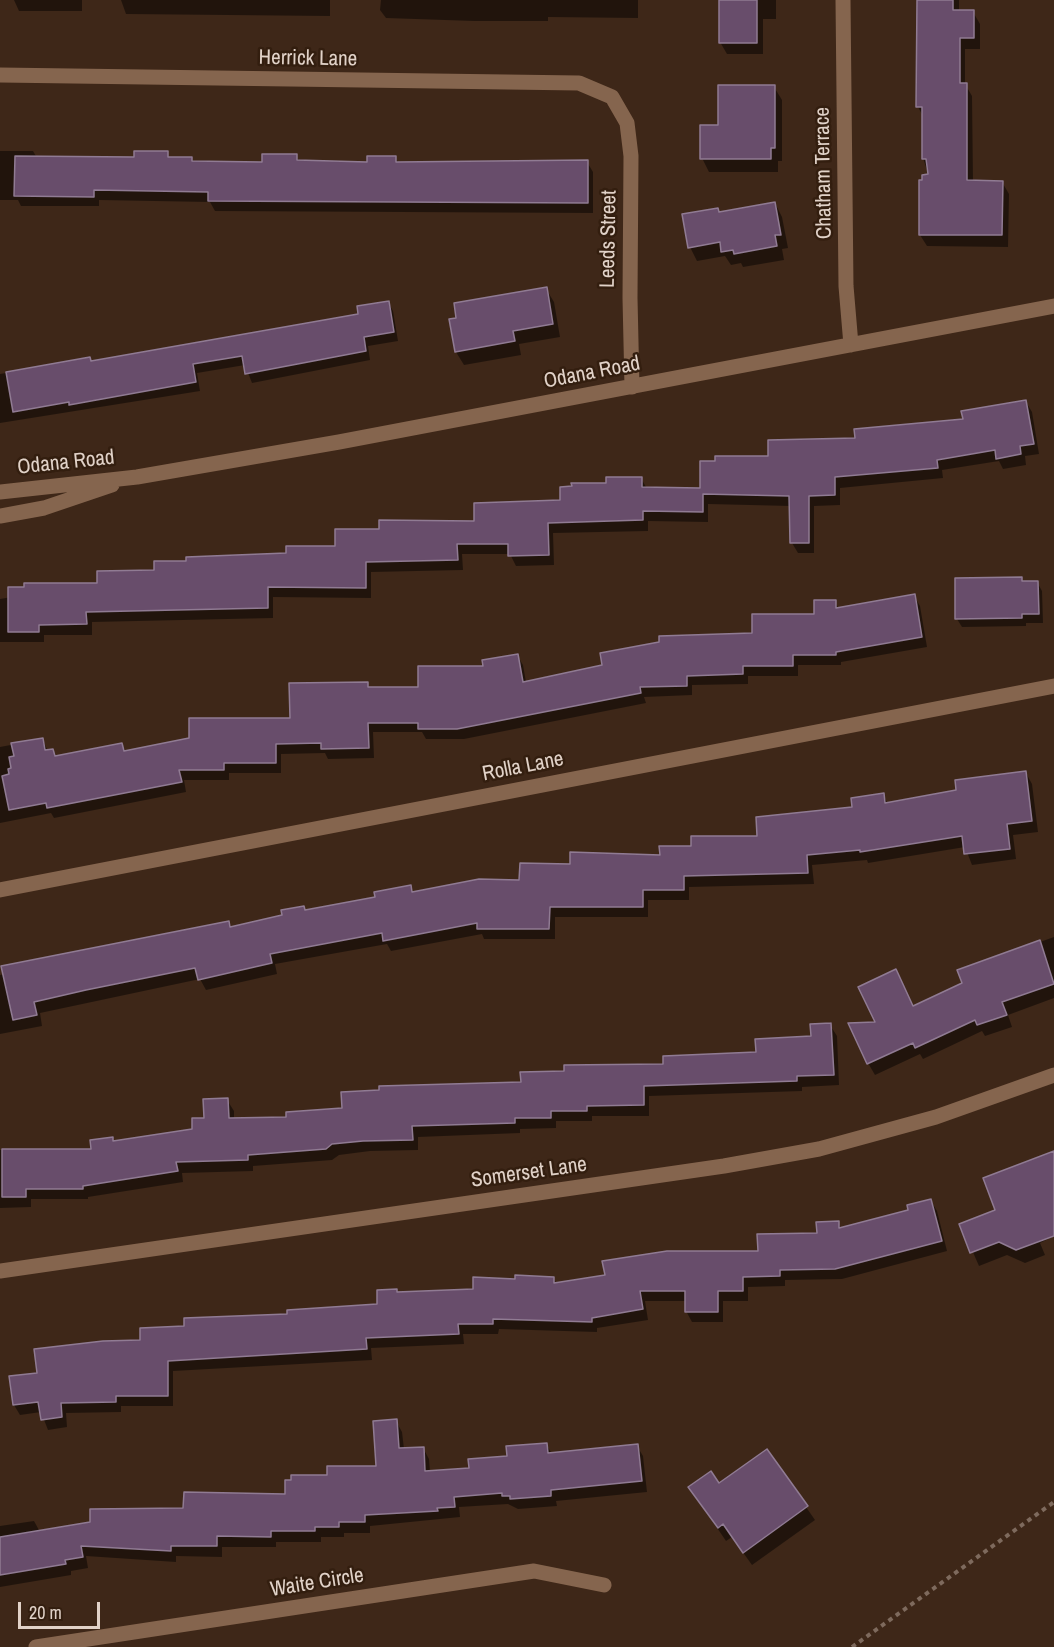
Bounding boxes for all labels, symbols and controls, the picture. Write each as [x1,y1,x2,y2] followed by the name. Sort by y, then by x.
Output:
[259,46,357,72] street label: Herrick Lane
[810,107,838,239] street label: Chatham Terrace
[596,190,622,288] street label: Leeds Street
[542,351,642,395] street label: Odana Road
[16,445,116,481] street label: Odana Road
[480,747,566,787] street label: Rolla Lane
[469,1152,589,1194] street label: Somerset Lane
[269,1563,365,1603] street label: Waite Circle
[21,1590,104,1628] scale bar
[29,1600,62,1625] text: 20 m

